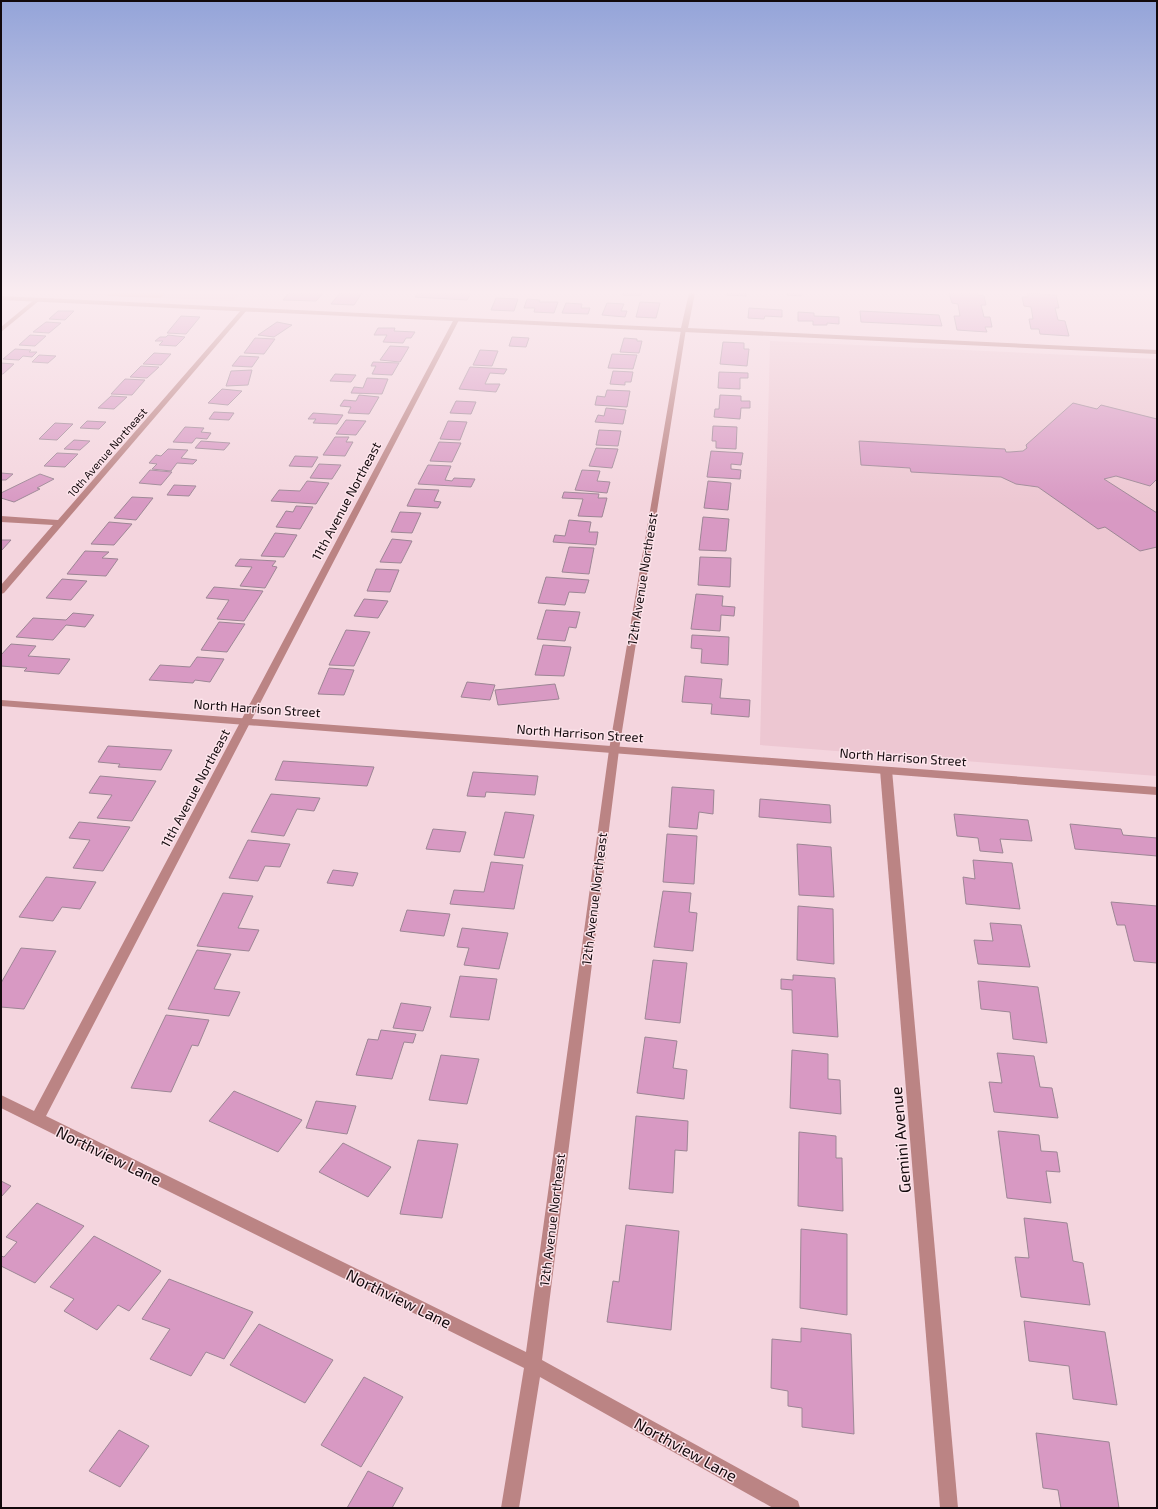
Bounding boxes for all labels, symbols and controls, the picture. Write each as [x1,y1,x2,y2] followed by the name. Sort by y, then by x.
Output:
[65,405,149,499] street label: 10th Avenue Northeast
[308,439,384,563] street label: 11th Avenue Northeast
[624,512,660,646] street label: 12th Avenue Northeast
[193,696,321,720] street label: North Harrison Street
[516,721,644,745] street label: North Harrison Street
[157,726,233,850] street label: 11th Avenue Northeast
[839,745,967,769] street label: North Harrison Street
[578,831,610,966] street label: 12th Avenue Northeast
[886,1086,914,1194] street label: Gemini Avenue
[53,1121,165,1189] street label: Northview Lane
[536,1152,568,1287] street label: 12th Avenue Northeast
[343,1264,455,1332] street label: Northview Lane
[631,1413,741,1485] street label: Northview Lane

